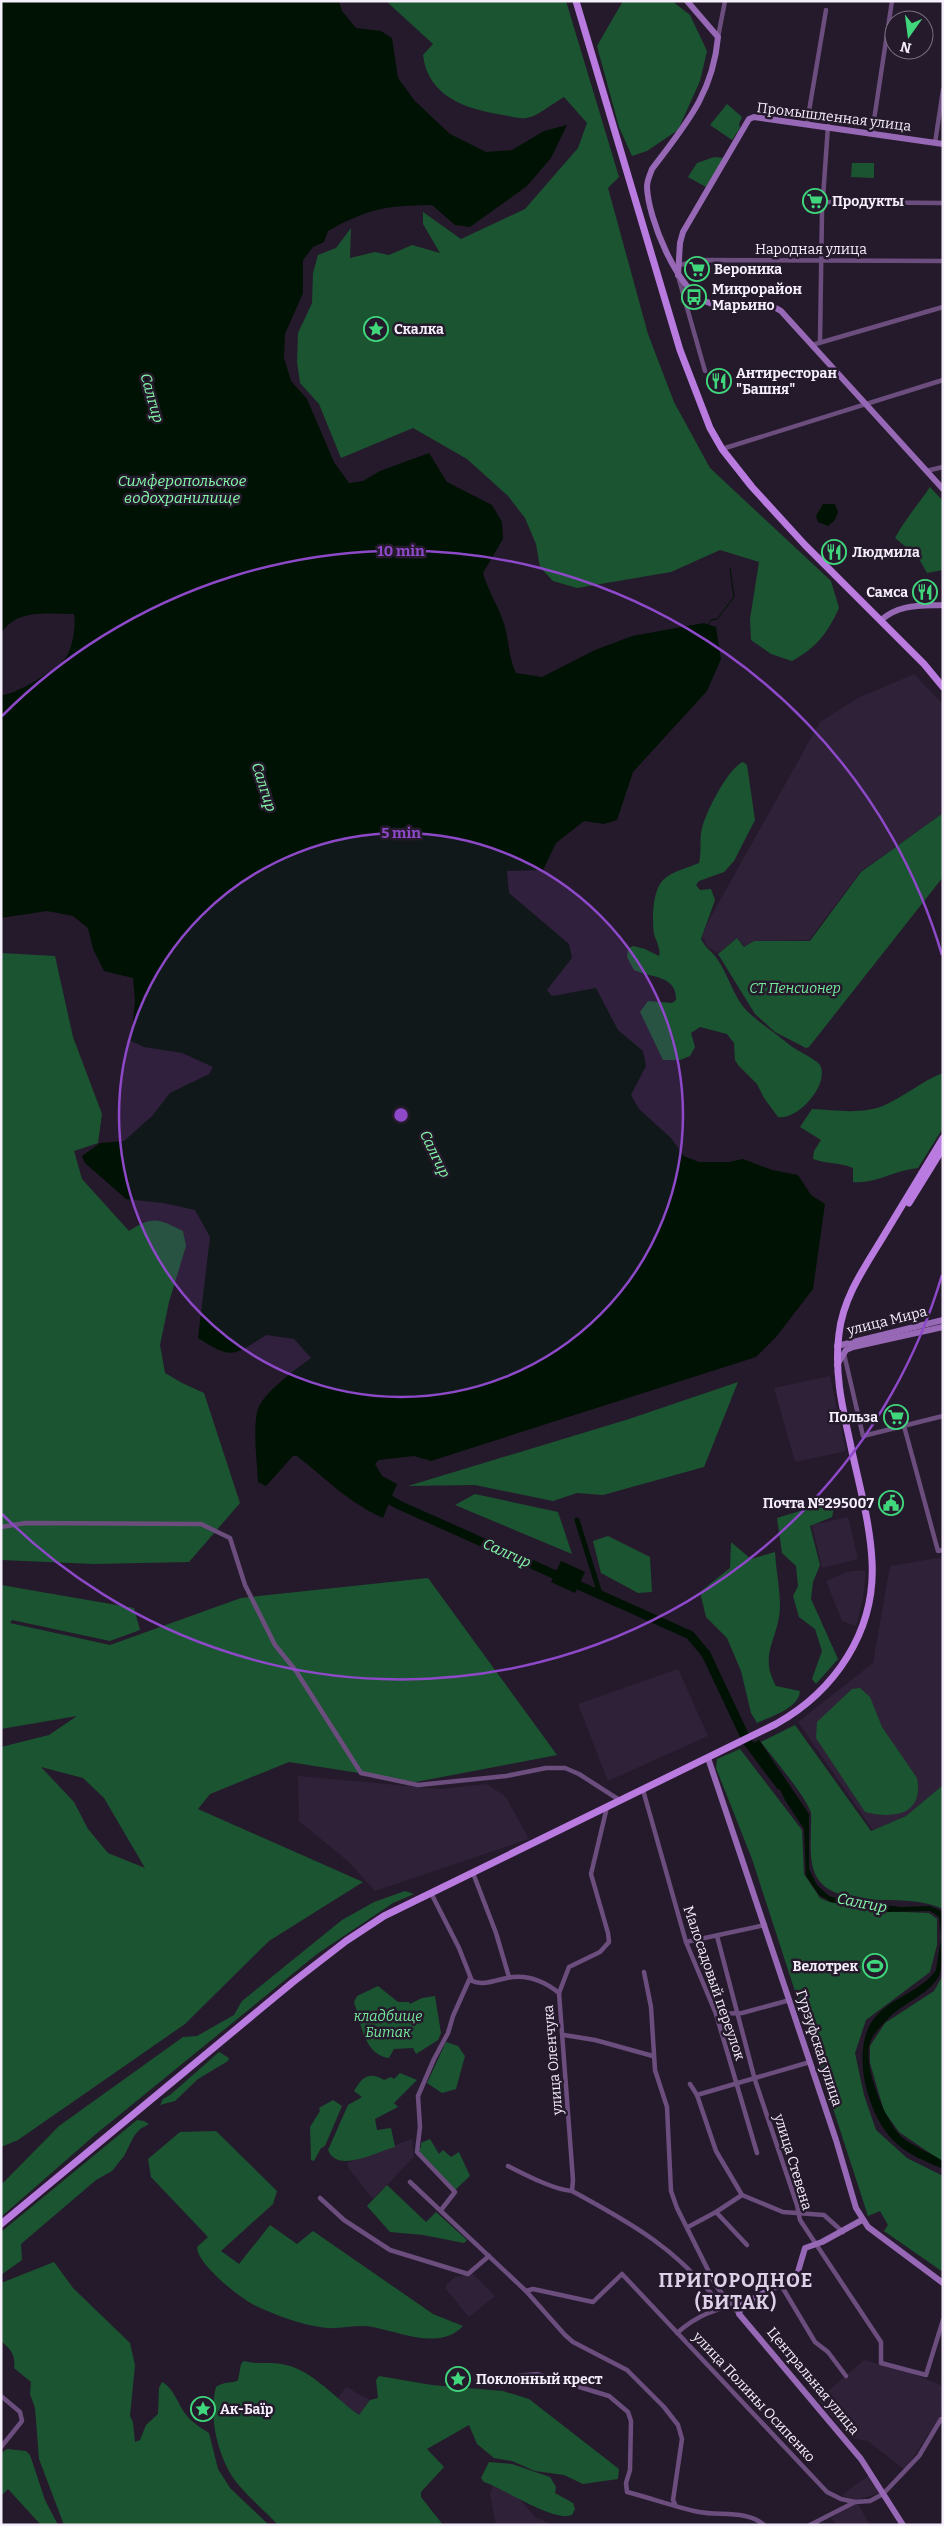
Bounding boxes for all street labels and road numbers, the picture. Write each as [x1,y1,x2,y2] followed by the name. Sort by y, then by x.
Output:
[756,99,912,135] street label: Промышленная улица
[755,241,867,258] street label: Народная улица
[844,1303,929,1339] street label: улица Мира
[680,1903,749,2063] street label: Малосадовый переулок
[792,1988,846,2109] street label: Гурзуфская улица
[540,2004,566,2117] street label: улица Оленчука
[770,2111,816,2212] street label: улица Стевена
[763,2324,863,2438] street label: Центральная улица
[688,2328,819,2466] street label: улица Полины Осипенко

